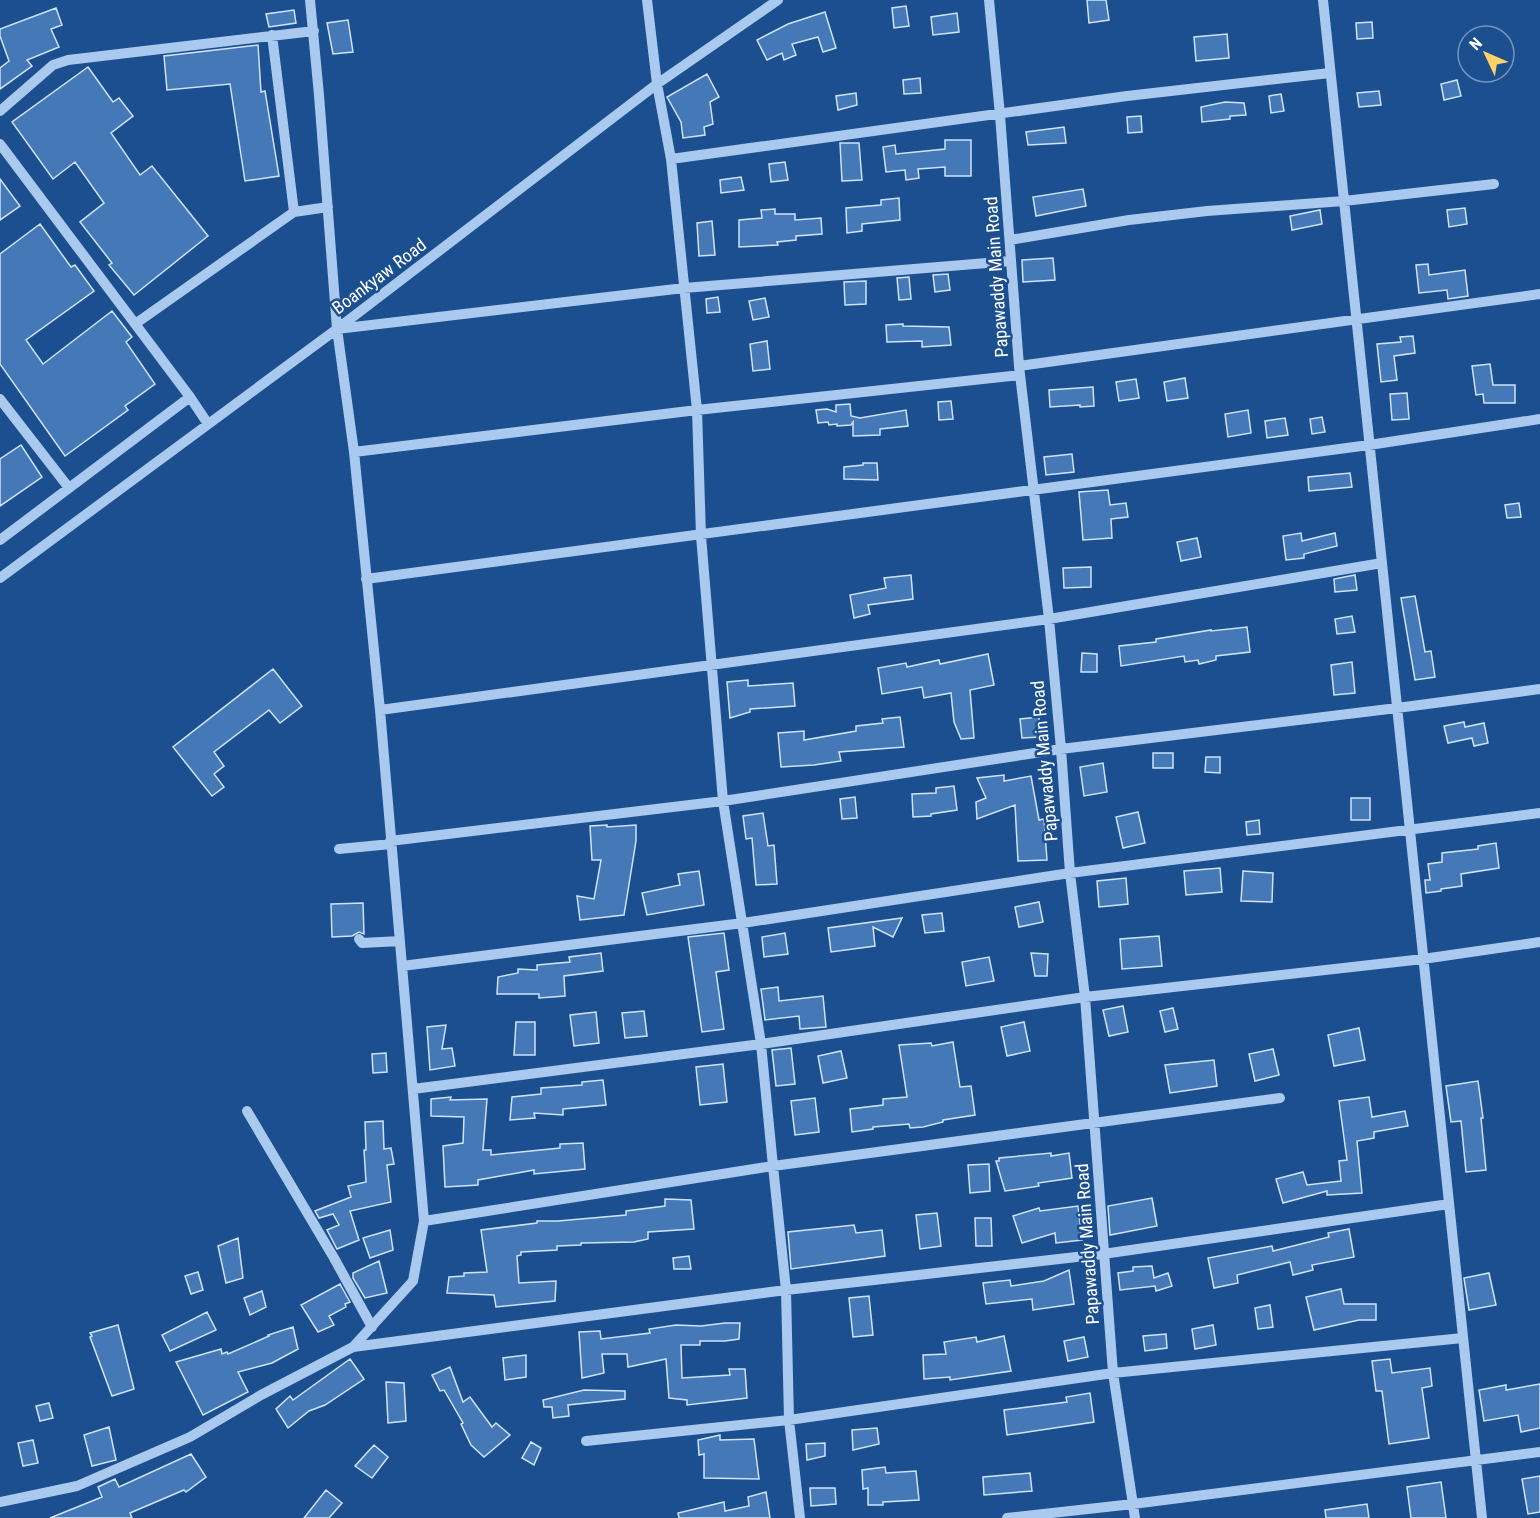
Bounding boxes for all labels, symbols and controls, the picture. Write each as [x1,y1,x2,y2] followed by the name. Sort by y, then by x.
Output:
[1456,24,1516,84] north arrow
[1465,34,1486,54] text: N
[980,196,1012,358] street label: Papawaddy Main Road
[328,234,430,318] street label: Boankyaw Road
[1027,680,1061,842] street label: Papawaddy Main Road
[1071,1163,1103,1325] street label: Papawaddy Main Road

